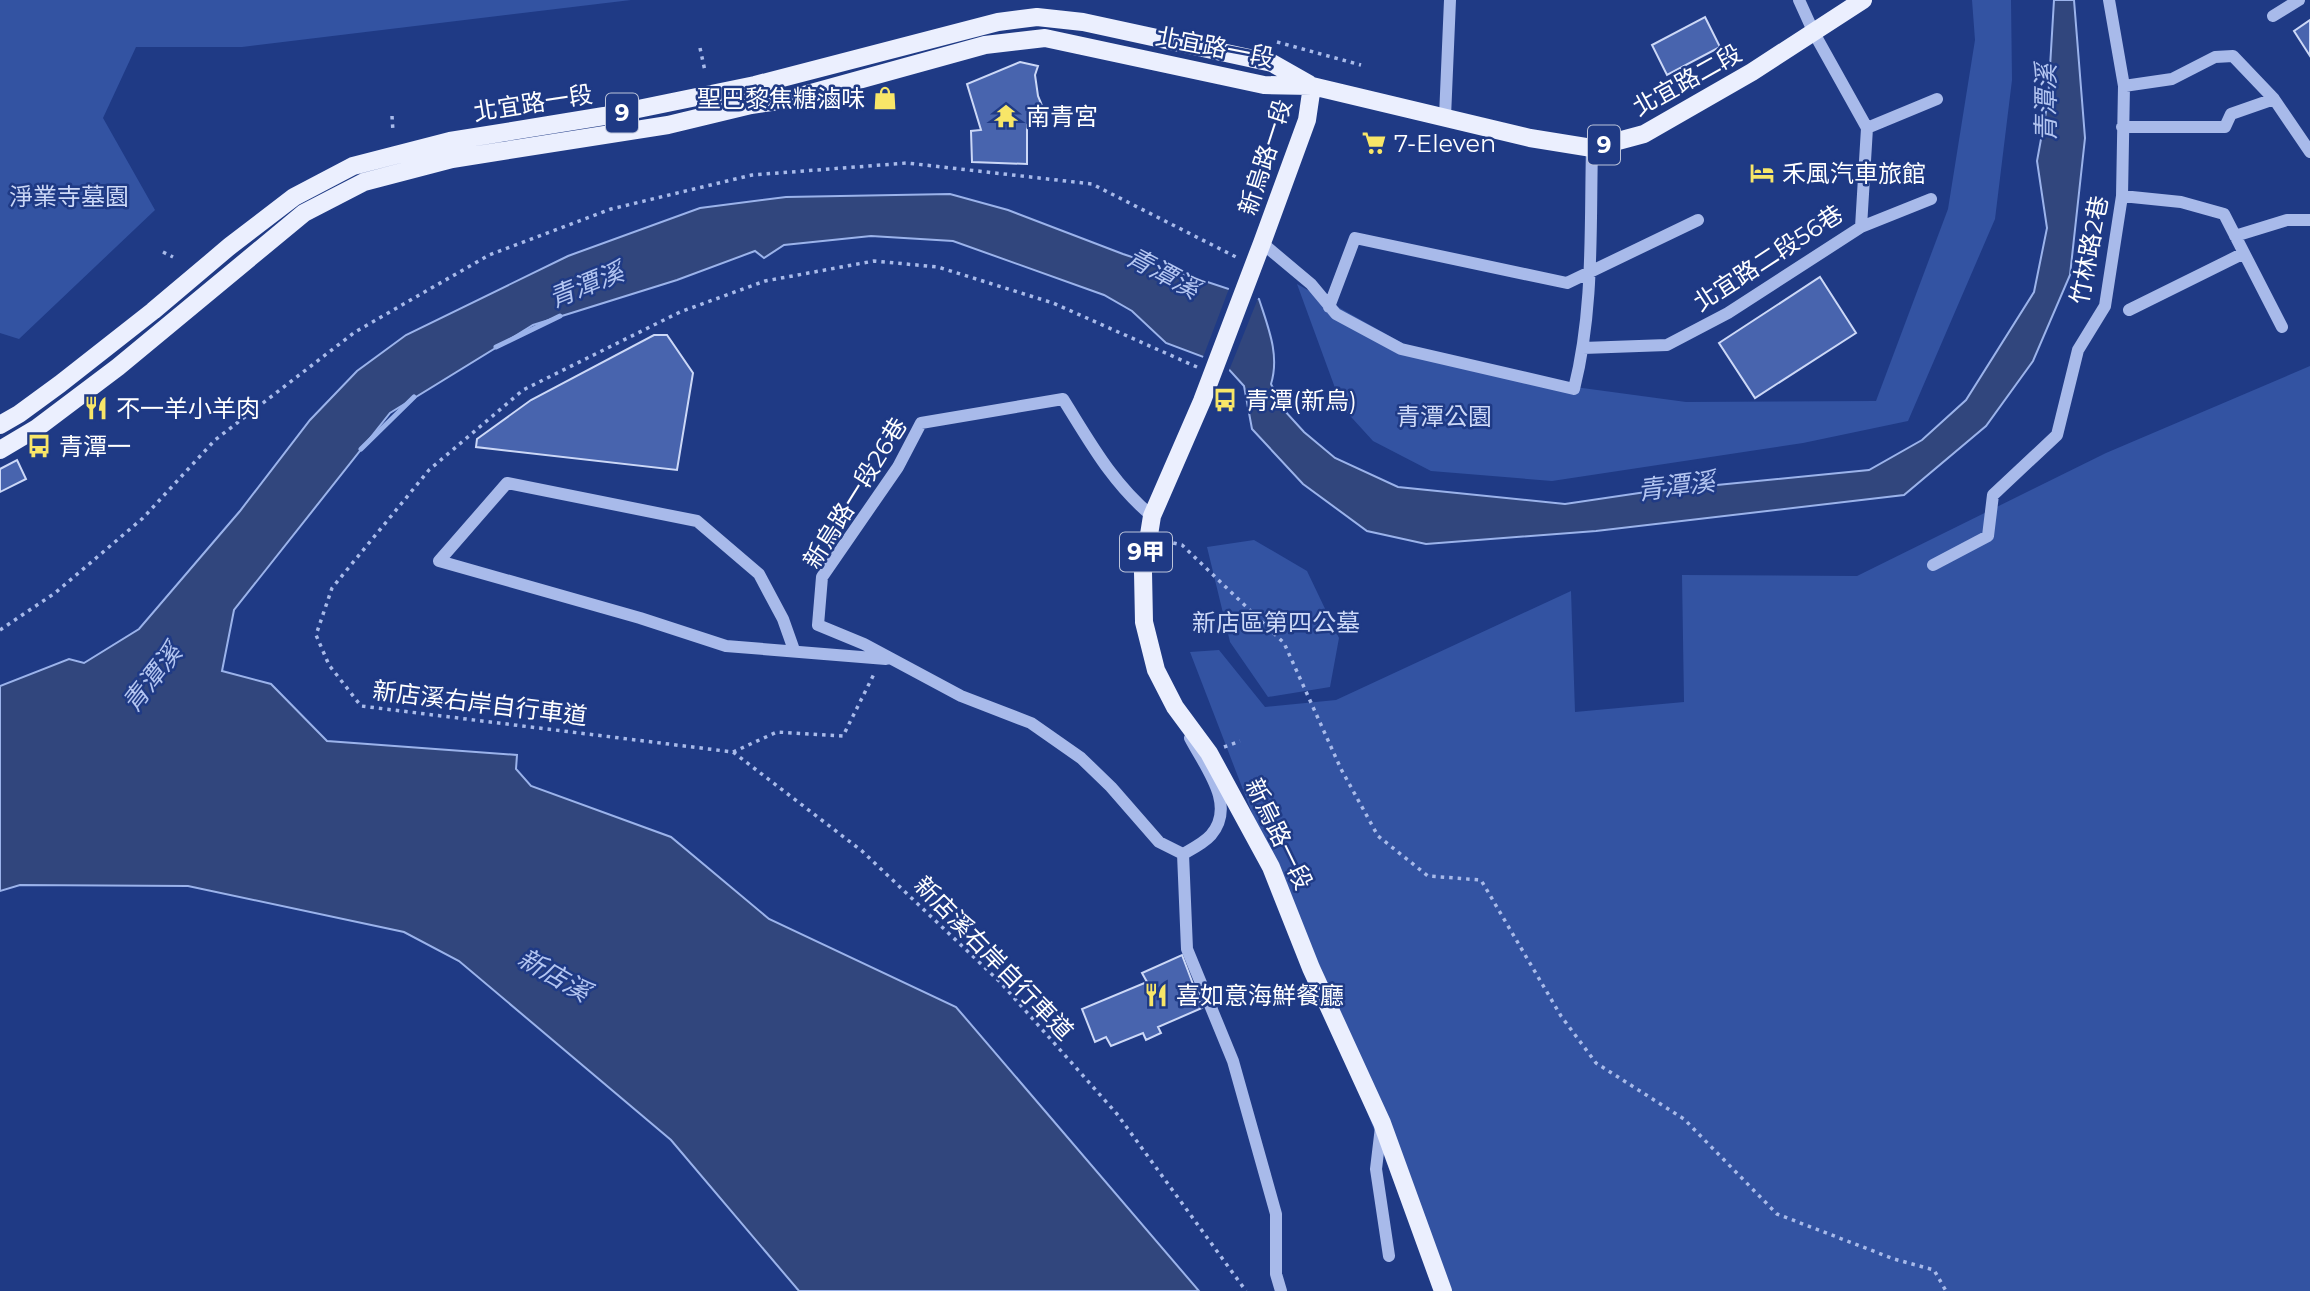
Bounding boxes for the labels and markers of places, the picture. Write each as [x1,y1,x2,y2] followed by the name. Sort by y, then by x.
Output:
[697,84,865,113] place label: 聖巴黎焦糖滷味
[871,84,899,112] shop icon: 聖巴黎焦糖滷味
[992,102,1020,130] temple icon: 南青宮
[1026,102,1098,131] place label: 南青宮
[1360,129,1388,157] supermarket icon: 7-Eleven
[1394,129,1496,158] place label: 7-Eleven
[1748,159,1776,187] hotel icon: 禾風汽車旅館
[1782,159,1926,188] place label: 禾風汽車旅館
[1211,386,1239,414] bus stop icon: 青潭(新烏)
[1245,386,1357,415] place label: 青潭(新烏)
[82,394,110,422] restaurant icon: 不一羊小羊肉
[116,394,260,423] place label: 不一羊小羊肉
[25,432,53,460] bus stop icon: 青潭一
[59,432,131,461] place label: 青潭一
[1142,981,1170,1009] restaurant icon: 喜如意海鮮餐廳
[1176,981,1344,1010] place label: 喜如意海鮮餐廳

